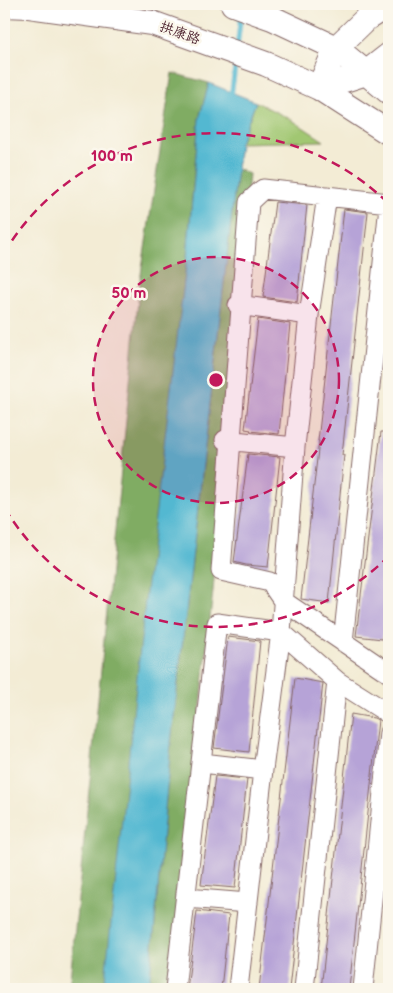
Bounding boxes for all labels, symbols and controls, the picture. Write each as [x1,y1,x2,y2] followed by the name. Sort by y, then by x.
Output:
[157,18,203,48] street label: 拱康路
[91,147,133,166] text: 100 m
[112,284,147,303] text: 50 m
[207,371,225,389] centre of rings

